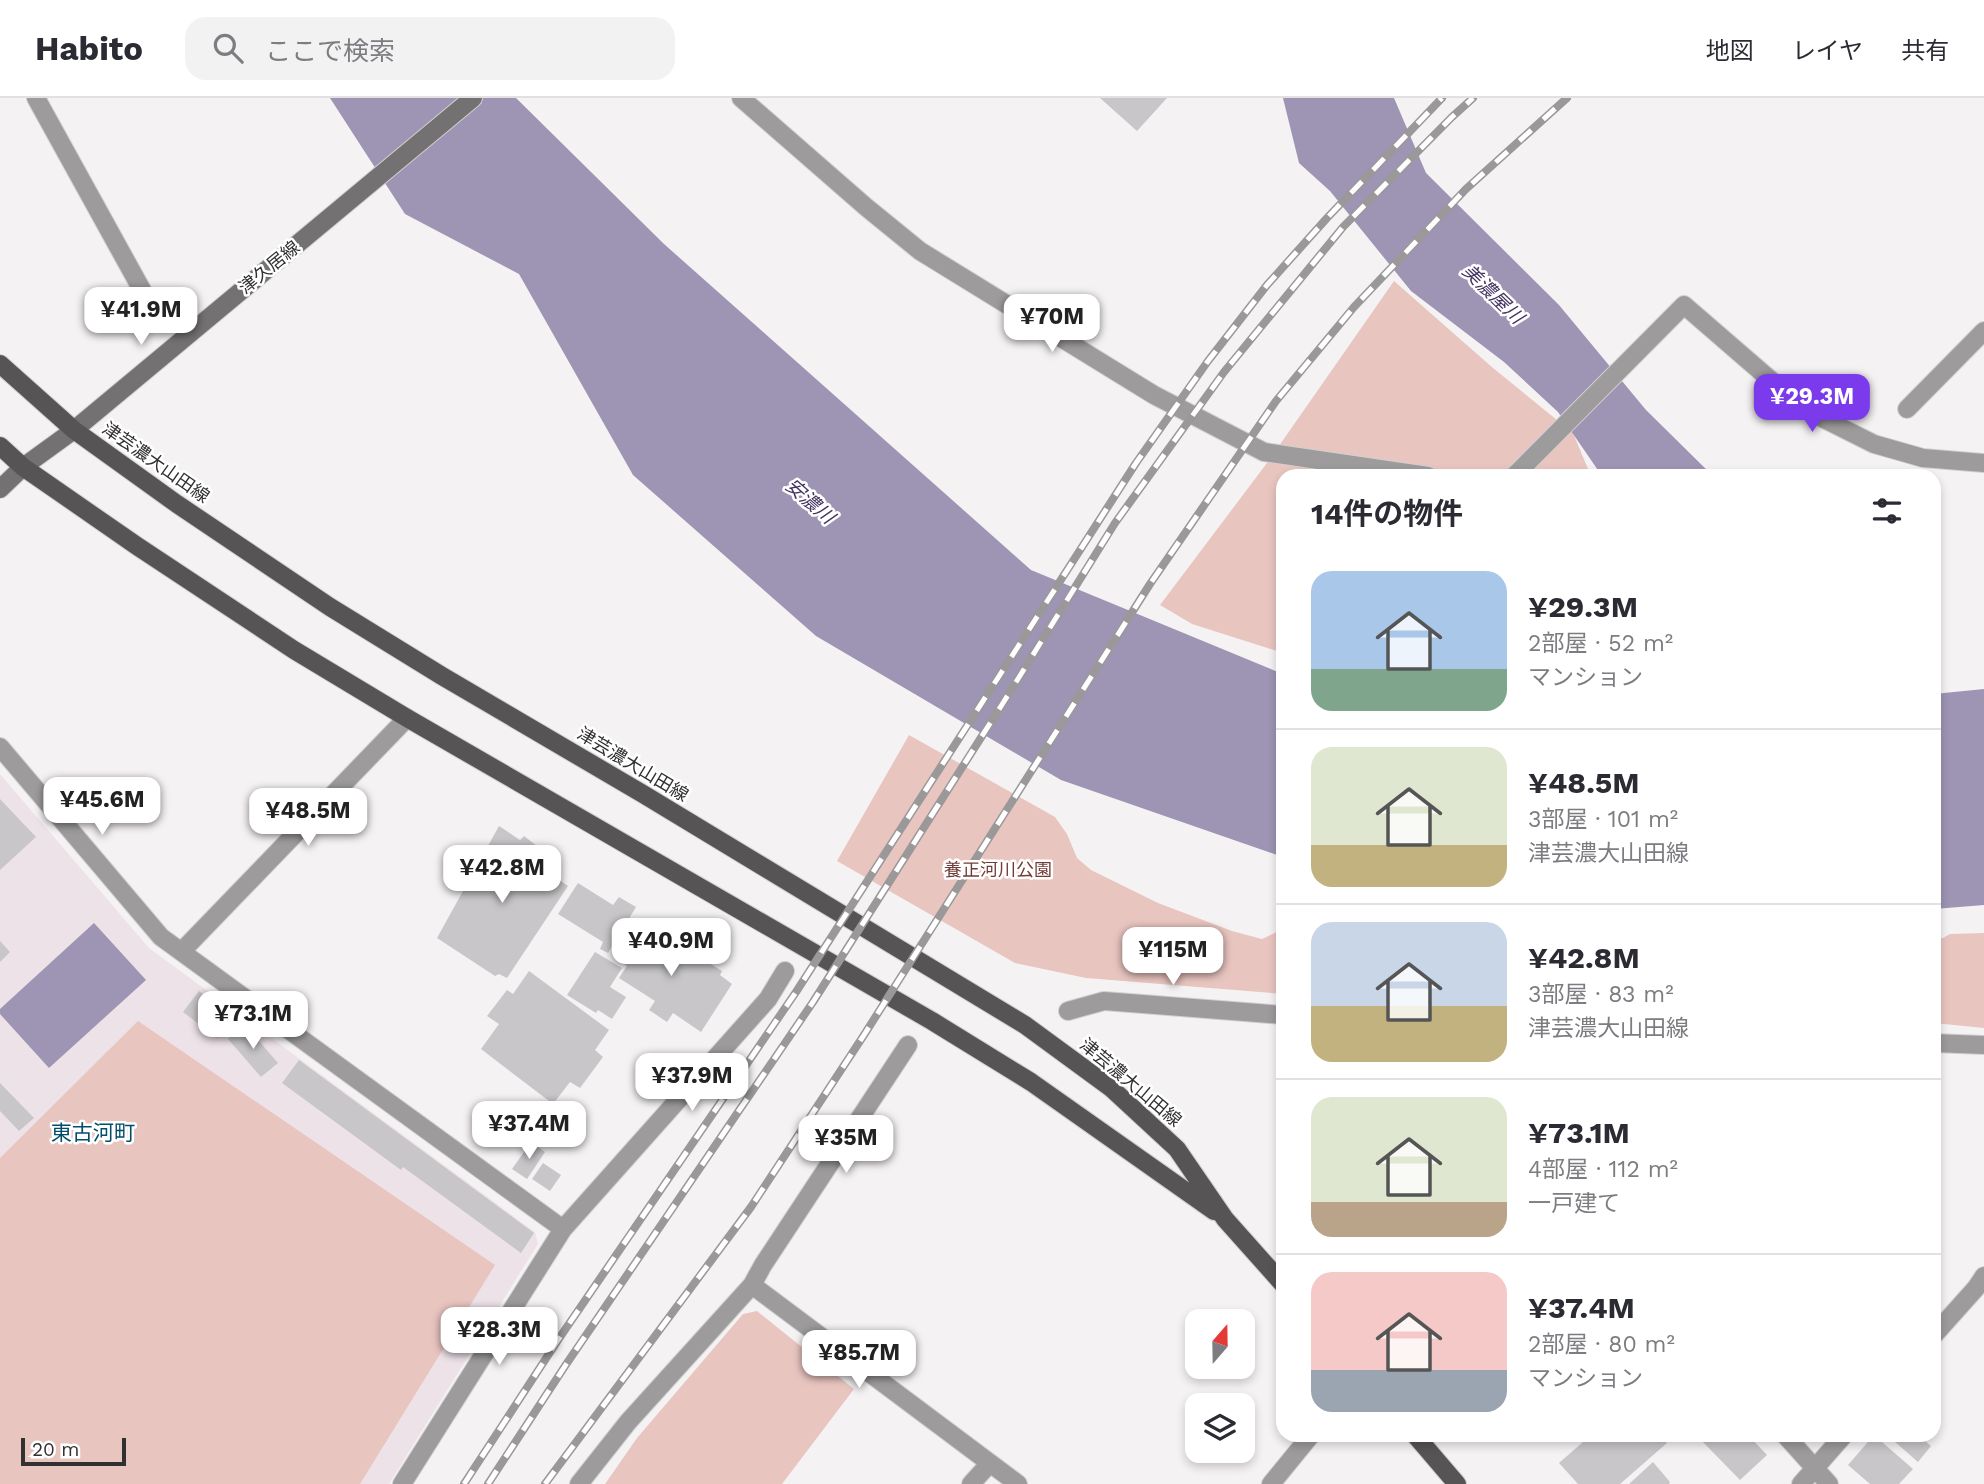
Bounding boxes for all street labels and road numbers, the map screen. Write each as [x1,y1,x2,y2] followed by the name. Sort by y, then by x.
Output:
[234,236,304,298] street label: 津久居線
[98,417,214,507] street label: 津芸濃大山田線
[574,723,692,805] street label: 津芸濃大山田線
[1076,1033,1186,1131] street label: 津芸濃大山田線

